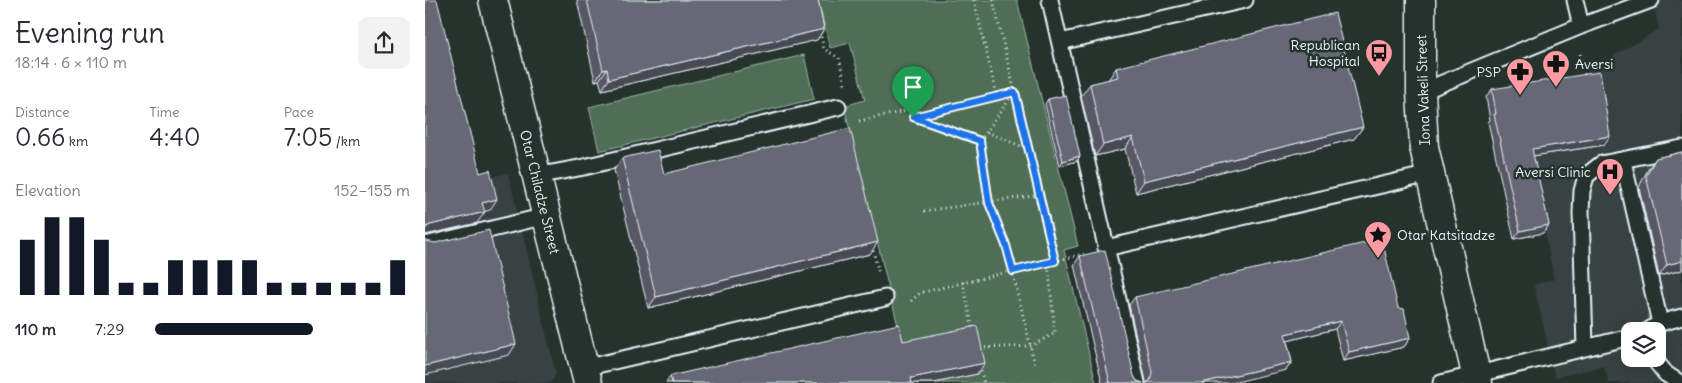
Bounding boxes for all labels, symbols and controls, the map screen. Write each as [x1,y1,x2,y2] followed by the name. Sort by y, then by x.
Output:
[15,15,165,51] text: Evening run
[358,17,410,69] button: share
[1412,34,1434,146] street label: Iona Vakeli Street
[1291,36,1360,70] place label: Republican Hospital
[1364,38,1394,77] bus stop icon: Republican Hospital
[1541,49,1571,88] pharmacy icon: Aversi
[15,52,127,72] text: 18:14 · 6 × 110 m
[1575,55,1613,73] place label: Aversi
[1505,57,1535,96] pharmacy icon: PSP
[1476,63,1501,81] place label: PSP
[892,66,934,117] pin
[899,73,927,101] icon: arrive
[15,103,70,121] text: Distance
[149,103,180,121] text: Time
[284,103,314,121] text: Pace
[15,121,65,153] text: 0.66
[149,121,200,153] text: 4:40
[284,121,332,153] text: 7:05
[516,128,564,256] street label: Otar Chiladze Street
[65,132,88,150] text: km
[332,132,360,150] text: /km
[1595,157,1625,196] hospital icon: Aversi Clinic
[1515,163,1591,181] place label: Aversi Clinic
[15,180,81,200] text: Elevation
[334,180,410,200] text: 152–155 m
[1363,220,1393,259] place icon: Otar Katsitadze
[1397,226,1495,244] place label: Otar Katsitadze
[15,319,56,339] text: 110 m
[95,319,124,339] text: 7:29
[1621,322,1666,367] map controls
[1621,322,1666,367] button: layers

